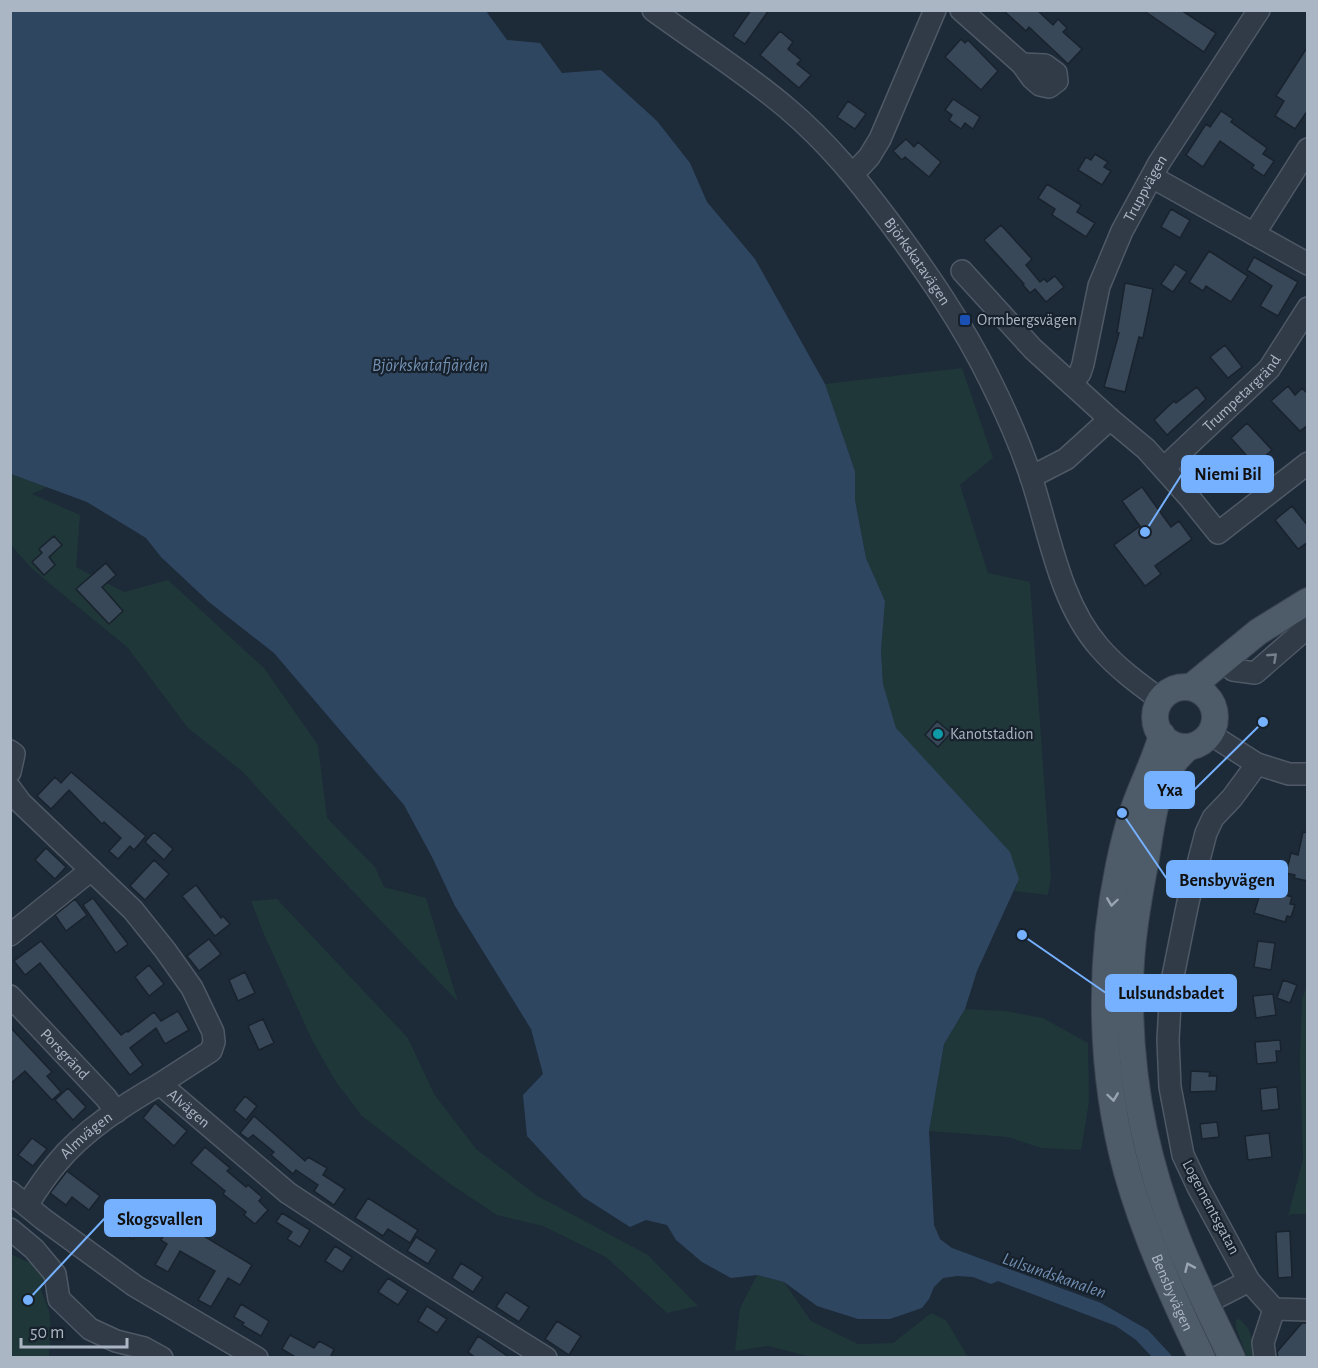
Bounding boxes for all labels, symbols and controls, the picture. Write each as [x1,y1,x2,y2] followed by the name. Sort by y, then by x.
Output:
[1121,152,1170,225] street label: Truppvägen
[881,215,953,308] street label: Björkskatavägen
[977,312,1077,328] place label: Ormbergsvägen
[958,313,972,327] marker: Ormbergsvägen
[1200,352,1284,435] street label: Trumpetargränd
[372,357,488,375] water label: Björkskatafjärden
[1182,456,1273,492] callout: Niemi Bil
[1194,466,1262,484] text: Niemi Bil
[1266,653,1277,664] one-way arrow
[950,726,1034,742] place label: Kanotstadion
[931,727,945,741] marker: Kanotstadion
[1145,772,1194,808] callout: Yxa
[1157,782,1183,800] text: Yxa
[1167,861,1287,897] callout: Bensbyvägen
[1179,872,1275,890] text: Bensbyvägen
[1107,898,1119,907] one-way arrow
[1106,975,1236,1011] callout: Lulsundsbadet
[1118,985,1224,1003] text: Lulsundsbadet
[37,1026,92,1083] street label: Porsgränd
[164,1086,213,1131] street label: Alvägen
[1106,1092,1118,1101] one-way arrow
[57,1109,115,1162] street label: Almvägen
[1179,1157,1243,1257] street label: Logementsgatan
[105,1200,215,1236] callout: Skogsvallen
[117,1211,203,1229] text: Skogsvallen
[1000,1250,1108,1302] water label: Lulsundskanalen
[1148,1252,1196,1334] street label: Bensbyvägen
[1184,1262,1196,1273] one-way arrow
[21,1311,128,1349] scale bar
[30,1324,64,1342] text: 50 m

